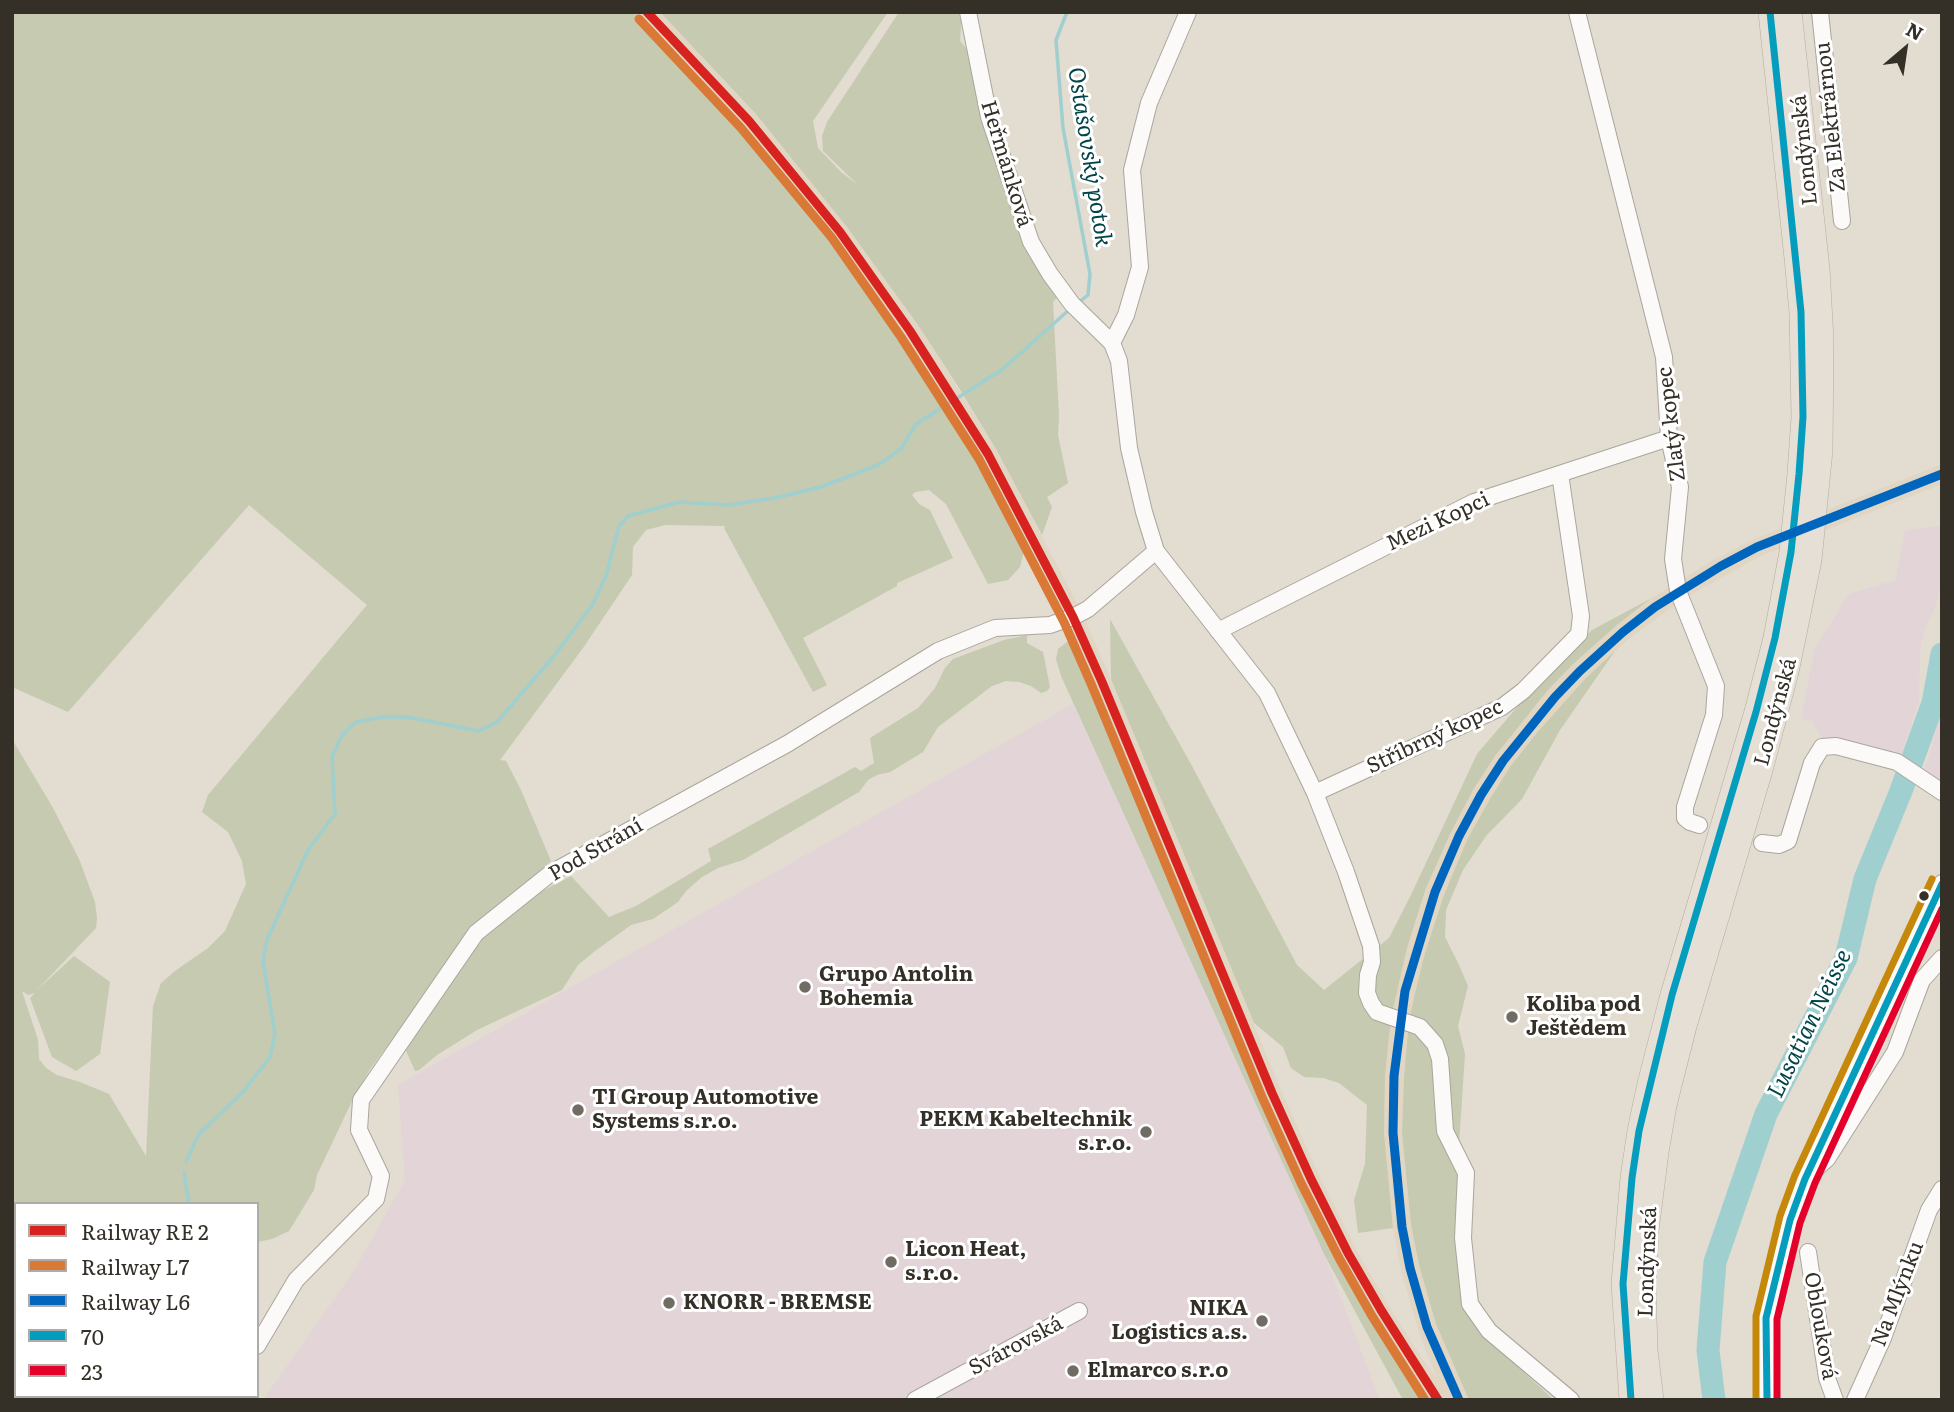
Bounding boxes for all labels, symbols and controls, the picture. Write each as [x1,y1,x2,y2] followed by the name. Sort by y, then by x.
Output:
[1870,14,1940,84] north arrow
[1901,15,1929,47] text: N
[1811,41,1851,193] street label: Za Elektrárnou
[1061,65,1117,249] water label: Ostašovský potok
[1787,94,1823,206] street label: Londýnská
[975,97,1037,231] street label: Heřmánková
[1652,365,1692,483] street label: Zlatý kopec
[1382,487,1494,557] street label: Mezi Kopci
[1749,655,1803,769] street label: Londýnská
[1363,694,1507,780] street label: Stříbrný kopec
[545,813,647,887] street label: Pod Strání
[1917,889,1931,903] unlabelled marker
[1762,945,1858,1103] water label: Lusatian Neisse
[819,962,973,1012] place label: Grupo Antolin Bohemia
[797,979,813,995] marker: Grupo Antolin Bohemia
[1526,992,1641,1042] place label: Koliba pod Ještědem
[1504,1009,1520,1025] marker: Koliba pod Ještědem
[592,1085,818,1135] place label: TI Group Automotive Systems s.r.o.
[570,1102,586,1118] marker: TI Group Automotive Systems s.r.o.
[919,1107,1132,1157] place label: PEKM Kabeltechnik s.r.o.
[1138,1124,1154,1140] marker: PEKM Kabeltechnik s.r.o.
[14,1202,259,1398] legend
[1633,1206,1663,1318] street label: Londýnská
[81,1215,209,1246] text: Railway RE 2
[905,1237,1026,1287] place label: Licon Heat, s.r.o.
[1866,1238,1930,1350] street label: Na Mlýnku
[81,1250,189,1281] text: Railway L7
[883,1254,899,1270] marker: Licon Heat, s.r.o.
[1798,1270,1842,1382] street label: Oblouková
[81,1285,190,1316] text: Railway L6
[683,1290,872,1316] place label: KNORR - BREMSE
[661,1295,677,1311] marker: KNORR - BREMSE
[1111,1296,1248,1346] place label: NIKA Logistics a.s.
[965,1311,1067,1381] street label: Svárovská
[1254,1313,1270,1329] marker: NIKA Logistics a.s.
[81,1320,104,1351] text: 70
[81,1355,103,1386] text: 23
[1087,1358,1228,1384] place label: Elmarco s.r.o
[1065,1363,1081,1379] marker: Elmarco s.r.o

